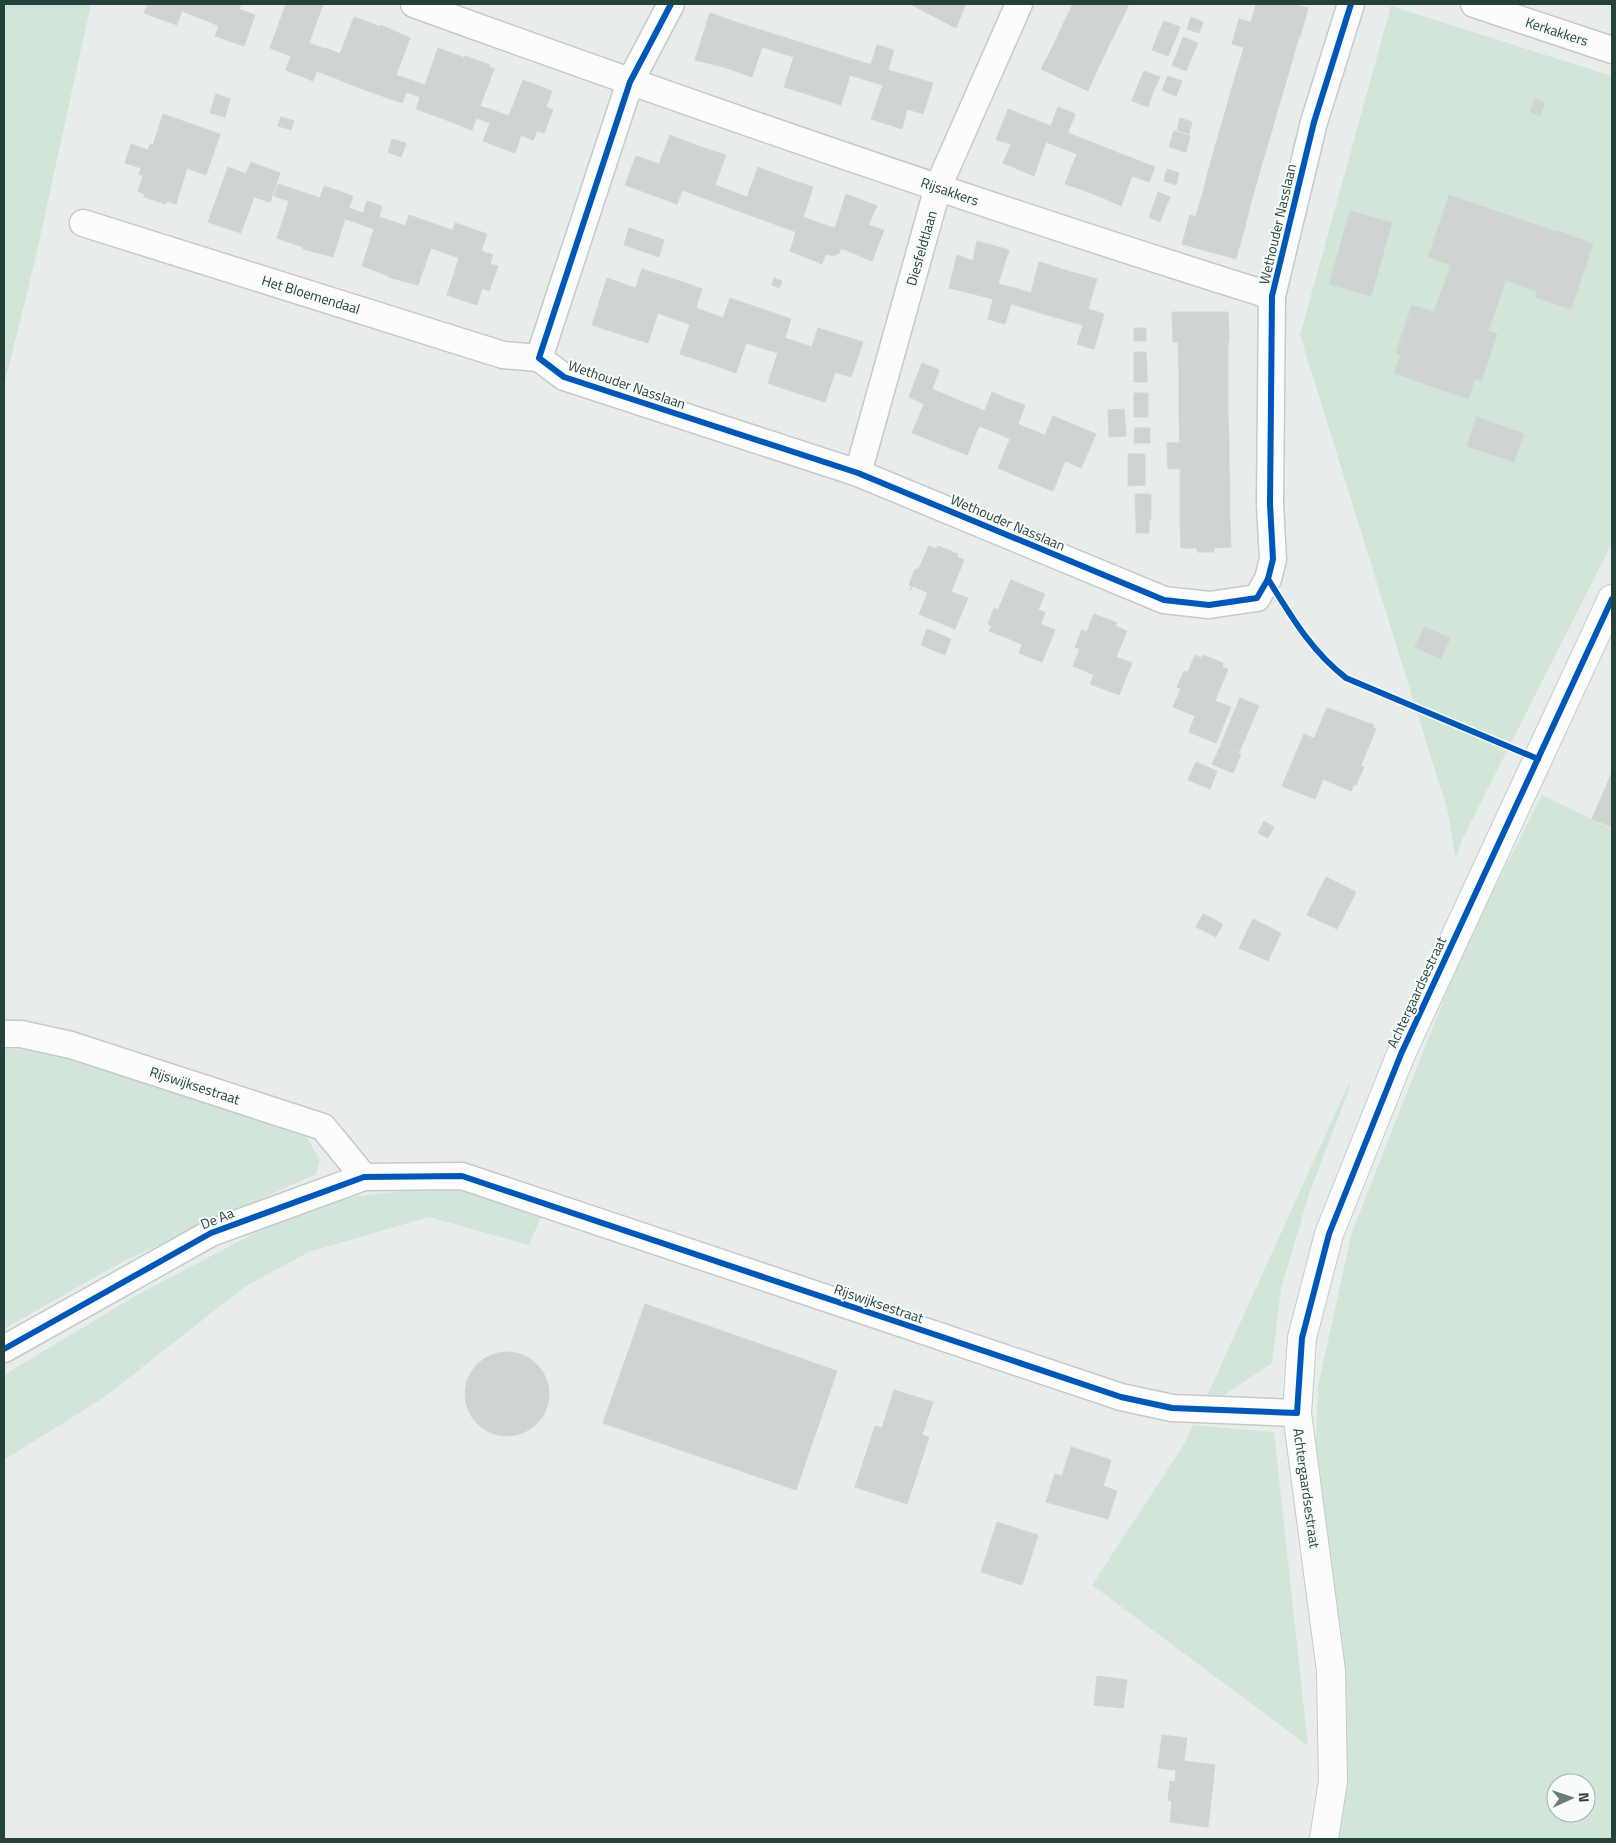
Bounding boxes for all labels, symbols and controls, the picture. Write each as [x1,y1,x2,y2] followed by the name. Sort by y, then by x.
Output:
[1523,11,1591,51] street label: Kerkakkers
[1253,162,1301,286] street label: Wethouder Nasslaan
[918,171,982,211] street label: Rijsakkers
[900,208,942,288] street label: Diesfeldtlaan
[259,269,363,319] street label: Het Bloemendaal
[565,354,689,414] street label: Wethouder Nasslaan
[947,488,1069,556] street label: Wethouder Nasslaan
[1381,933,1451,1051] street label: Achtergaardsestraat
[147,1061,243,1109] street label: Rijswijksestraat
[197,1202,237,1234] street label: De Aa
[831,1278,927,1328] street label: Rijswijksestraat
[1288,1427,1326,1549] street label: Achtergaardsestraat
[1546,1773,1596,1823] north arrow
[1574,1792,1595,1803] text: N

